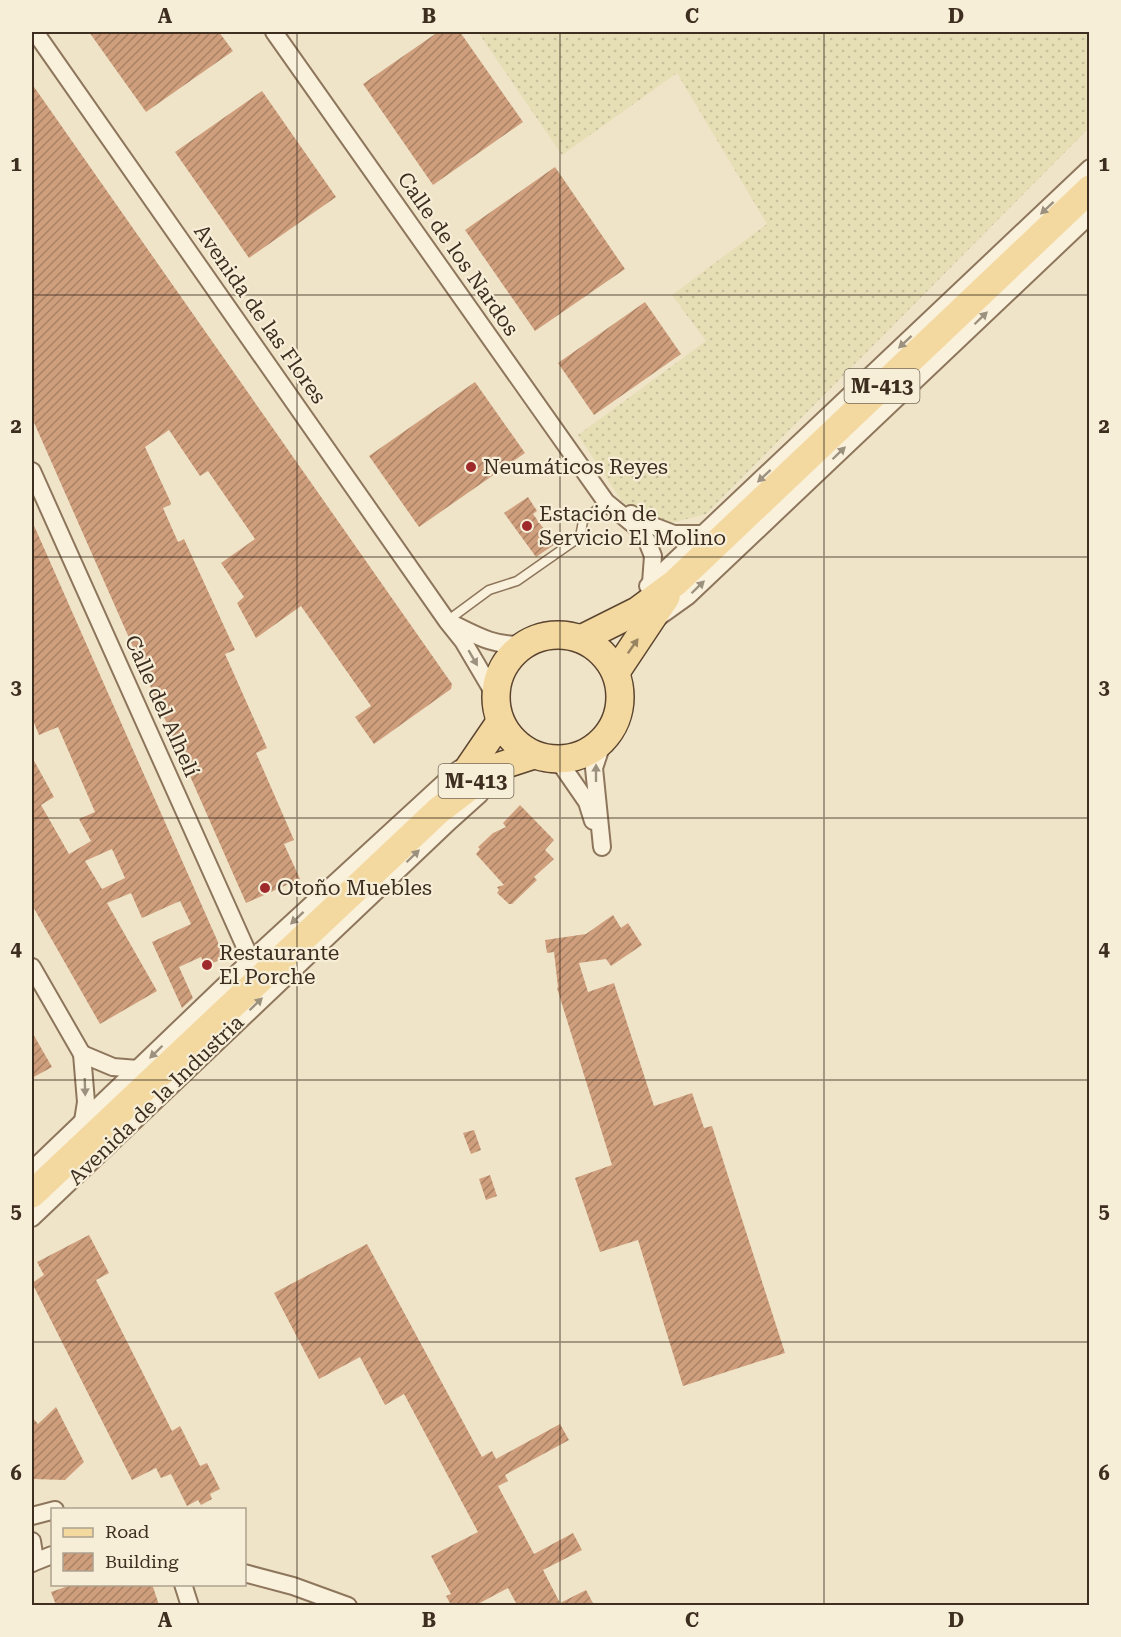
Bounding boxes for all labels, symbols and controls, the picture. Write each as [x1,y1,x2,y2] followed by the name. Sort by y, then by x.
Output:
[158,4,173,28] text: A
[422,4,436,28] text: B
[685,4,699,28] text: C
[948,4,964,28] text: D
[10,152,22,176] text: 1
[1098,152,1110,176] text: 1
[393,168,523,340] street label: Calle de los Nardos
[1040,201,1055,214] one-way arrow
[189,220,331,408] street label: Avenida de las Flores
[973,311,988,325] one-way arrow
[899,335,913,349] one-way arrow
[844,369,920,403] road number: M-413
[10,414,22,438] text: 2
[1098,414,1110,438] text: 2
[832,446,846,460] one-way arrow
[483,455,668,479] place label: Neumáticos Reyes
[464,460,478,474] marker: Neumáticos Reyes
[757,469,771,483] one-way arrow
[539,502,726,550] place label: Estación de Servicio El Molino
[520,519,534,533] marker: Estación de Servicio El Molino
[691,580,706,594] one-way arrow
[120,632,204,781] street label: Calle del Alhelí
[627,639,639,655] one-way arrow
[468,650,478,667] one-way arrow
[10,675,22,699] text: 3
[1098,675,1110,699] text: 3
[591,763,601,782] one-way arrow
[438,764,514,798] road number: M-413
[406,849,420,863] one-way arrow
[277,876,432,900] place label: Otoño Muebles
[258,881,272,895] marker: Otoño Muebles
[290,911,305,924] one-way arrow
[10,937,22,961] text: 4
[1098,937,1110,961] text: 4
[219,941,339,989] place label: Restaurante El Porche
[200,958,214,972] marker: Restaurante El Porche
[249,998,263,1012] one-way arrow
[64,1010,249,1190] street label: Avenida de la Industria
[148,1045,163,1059] one-way arrow
[80,1078,90,1097] one-way arrow
[10,1199,22,1223] text: 5
[1098,1199,1110,1223] text: 5
[10,1461,22,1485] text: 6
[1098,1461,1110,1485] text: 6
[51,1508,246,1586] legend
[105,1521,150,1542] text: Road
[105,1551,179,1572] text: Building
[158,1608,173,1632] text: A
[422,1608,436,1632] text: B
[685,1608,699,1632] text: C
[948,1608,964,1632] text: D

